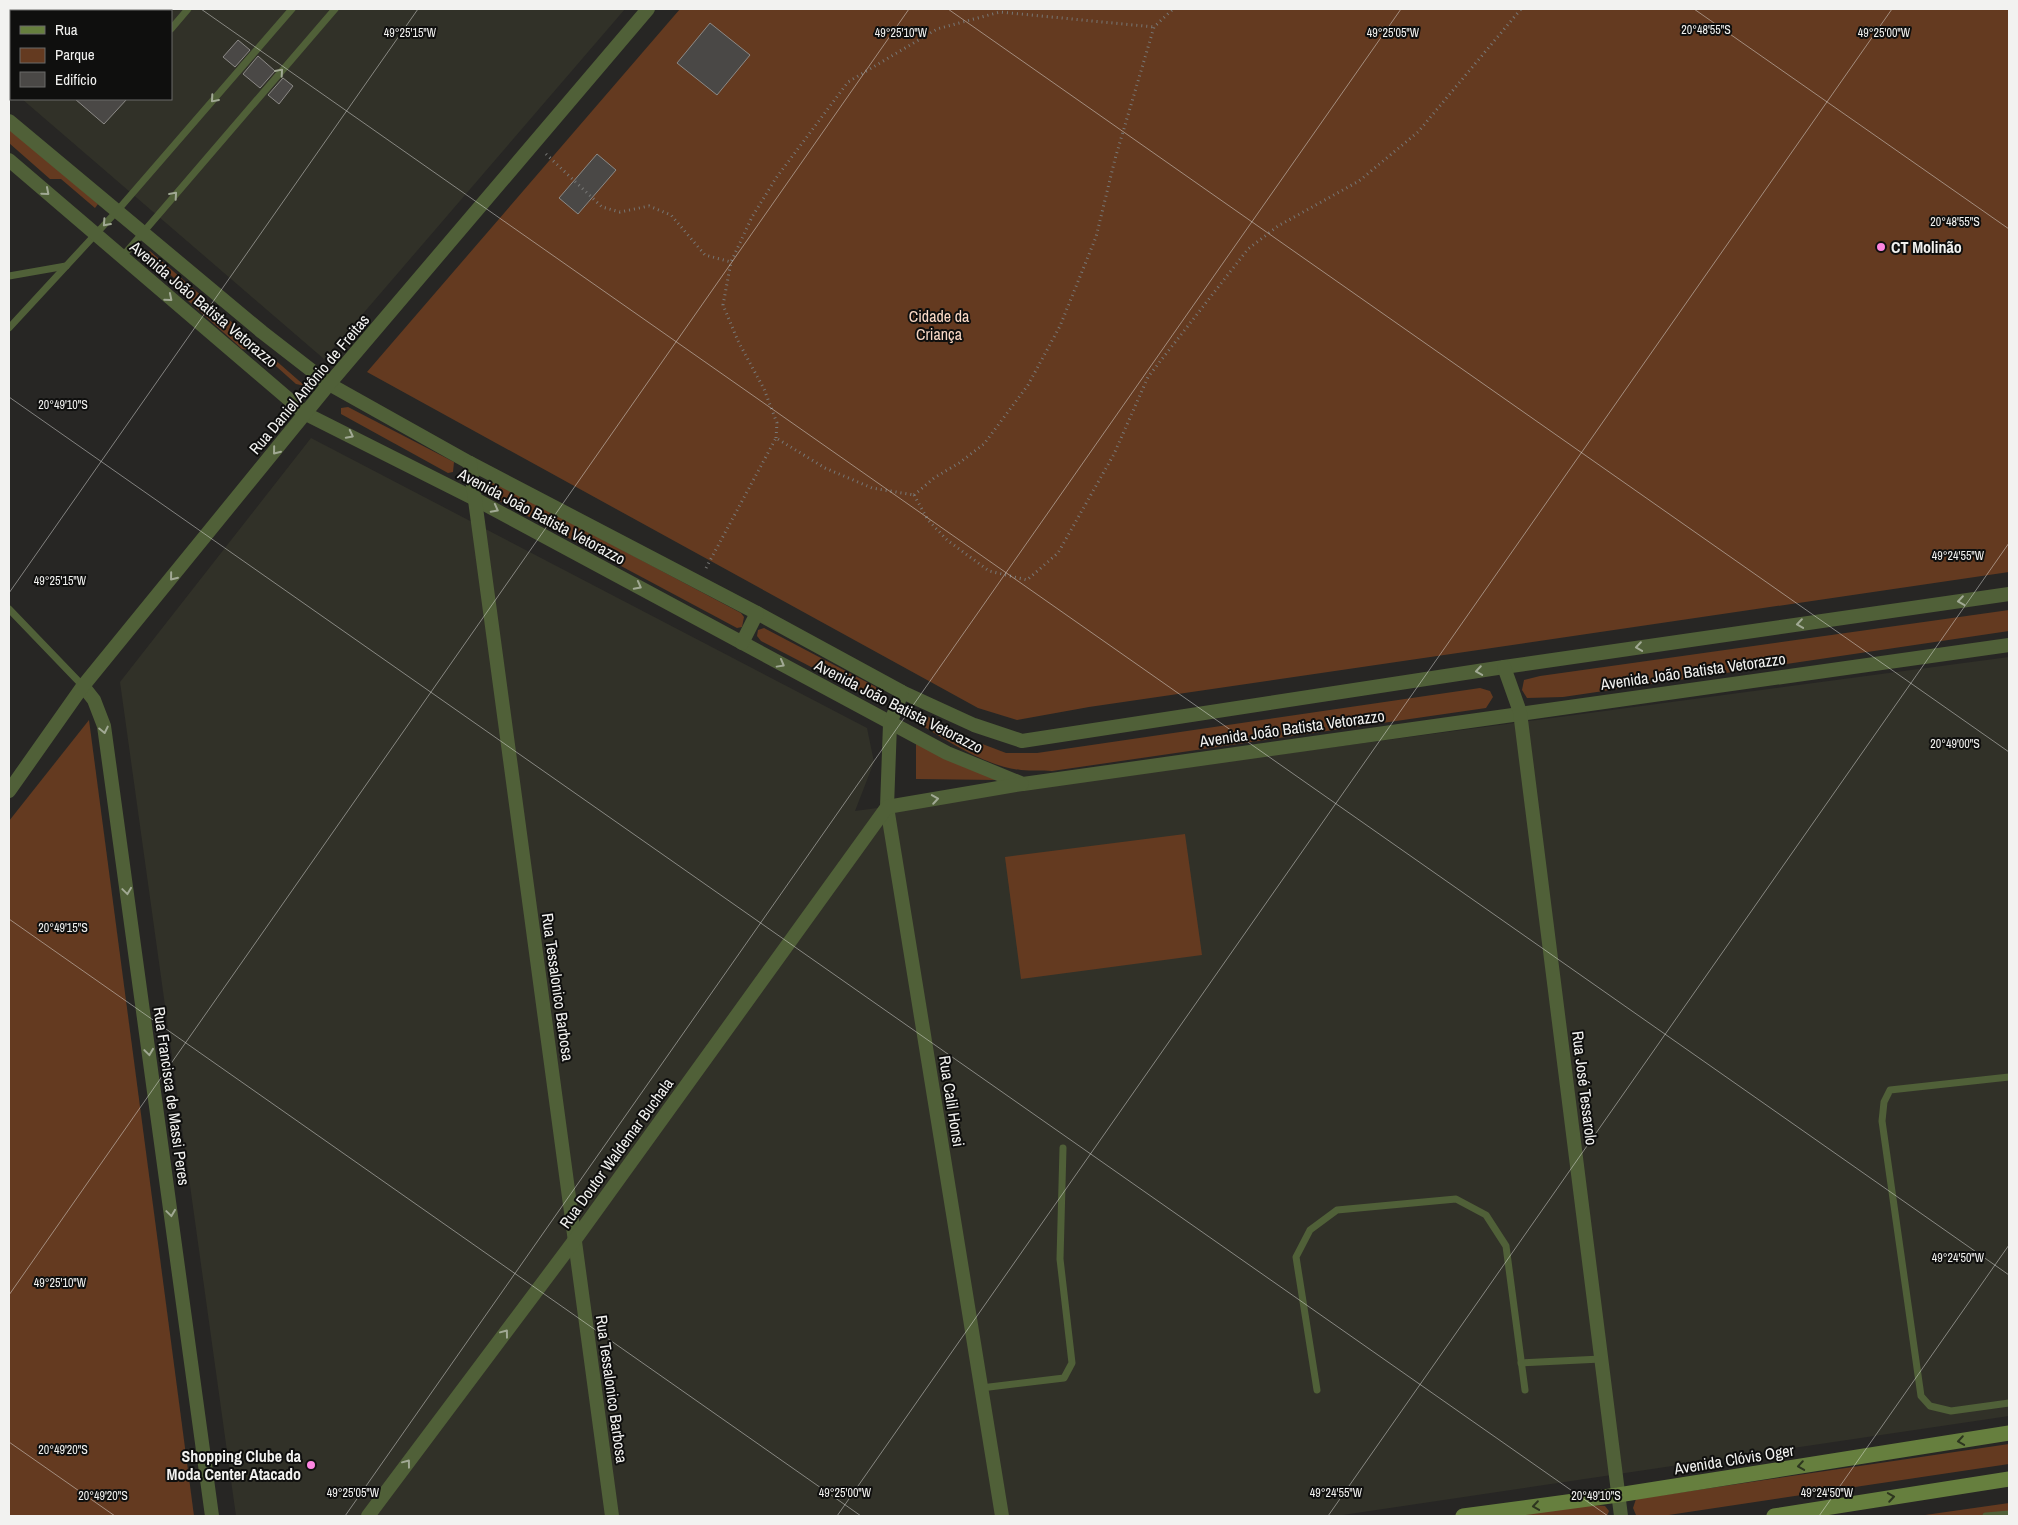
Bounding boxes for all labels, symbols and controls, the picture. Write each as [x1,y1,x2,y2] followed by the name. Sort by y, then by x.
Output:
[10,10,172,100] legend
[55,19,78,40] text: Rua
[1681,22,1731,38] text: 20°48'55"S
[384,25,437,41] text: 49°25'15"W
[875,25,928,41] text: 49°25'10"W
[1367,25,1420,41] text: 49°25'05"W
[1858,25,1911,41] text: 49°25'00"W
[55,44,95,65] text: Parque
[55,69,97,90] text: Edifício
[275,69,283,78] one-way arrow
[211,93,220,102] one-way arrow
[40,186,49,195] one-way arrow
[169,192,178,201] one-way arrow
[1930,214,1980,230] text: 20°48'55"S
[103,218,112,227] one-way arrow
[125,235,283,372] street label: Avenida João Batista Vetorazzo
[1891,236,1962,258] place label: CT Molinão
[1875,241,1887,253] marker: CT Molinão
[163,292,172,301] one-way arrow
[909,305,970,345] park label: Cidade da Criança
[244,309,374,459] street label: Rua Daniel Antônio de Freitas
[38,397,88,413] text: 20°49'10"S
[345,429,354,440] one-way arrow
[272,446,281,455] one-way arrow
[454,462,630,569] street label: Avenida João Batista Vetorazzo
[489,503,498,513] one-way arrow
[1932,548,1985,564] text: 49°24'55"W
[170,571,178,580] one-way arrow
[34,573,87,589] text: 49°25'15"W
[632,580,641,590] one-way arrow
[1957,595,1965,606] one-way arrow
[1796,618,1804,629] one-way arrow
[1635,641,1643,652] one-way arrow
[1598,647,1787,695] street label: Avenida João Batista Vetorazzo
[810,653,987,758] street label: Avenida João Batista Vetorazzo
[775,658,784,668] one-way arrow
[1474,665,1483,675] one-way arrow
[1197,704,1386,752] street label: Avenida João Batista Vetorazzo
[98,725,109,734] one-way arrow
[1930,736,1980,752] text: 20°49'00"S
[931,794,940,804] one-way arrow
[121,886,131,895] one-way arrow
[537,912,579,1063] street label: Rua Tessalonico Barbosa
[38,920,88,936] text: 20°49'15"S
[149,1005,195,1187] street label: Rua Francisca de Massi Peres
[1567,1030,1603,1146] street label: Rua José Tessarolo
[143,1047,153,1056] one-way arrow
[934,1054,970,1148] street label: Rua Calil Honsi
[554,1073,679,1233] street label: Rua Doutor Waldemar Buchala
[165,1208,175,1217] one-way arrow
[1932,1250,1985,1266] text: 49°24'50"W
[34,1275,87,1291] text: 49°25'10"W
[591,1314,633,1465] street label: Rua Tessalonico Barbosa
[499,1329,508,1339] one-way arrow
[1957,1435,1965,1446] one-way arrow
[1672,1439,1796,1479] street label: Avenida Clóvis Oger
[38,1442,88,1458] text: 20°49'20"S
[167,1445,302,1485] place label: Shopping Clube da Moda Center Atacado
[305,1459,317,1471] marker: Shopping Clube da Moda Center Atacado
[402,1460,410,1469] one-way arrow
[1796,1460,1804,1471] one-way arrow
[327,1485,380,1501] text: 49°25'05"W
[819,1485,872,1501] text: 49°25'00"W
[1310,1485,1363,1501] text: 49°24'55"W
[1801,1485,1854,1501] text: 49°24'50"W
[78,1488,128,1504] text: 20°49'20"S
[1571,1488,1621,1504] text: 20°49'10"S
[1887,1492,1895,1502] one-way arrow
[1532,1500,1540,1511] one-way arrow

